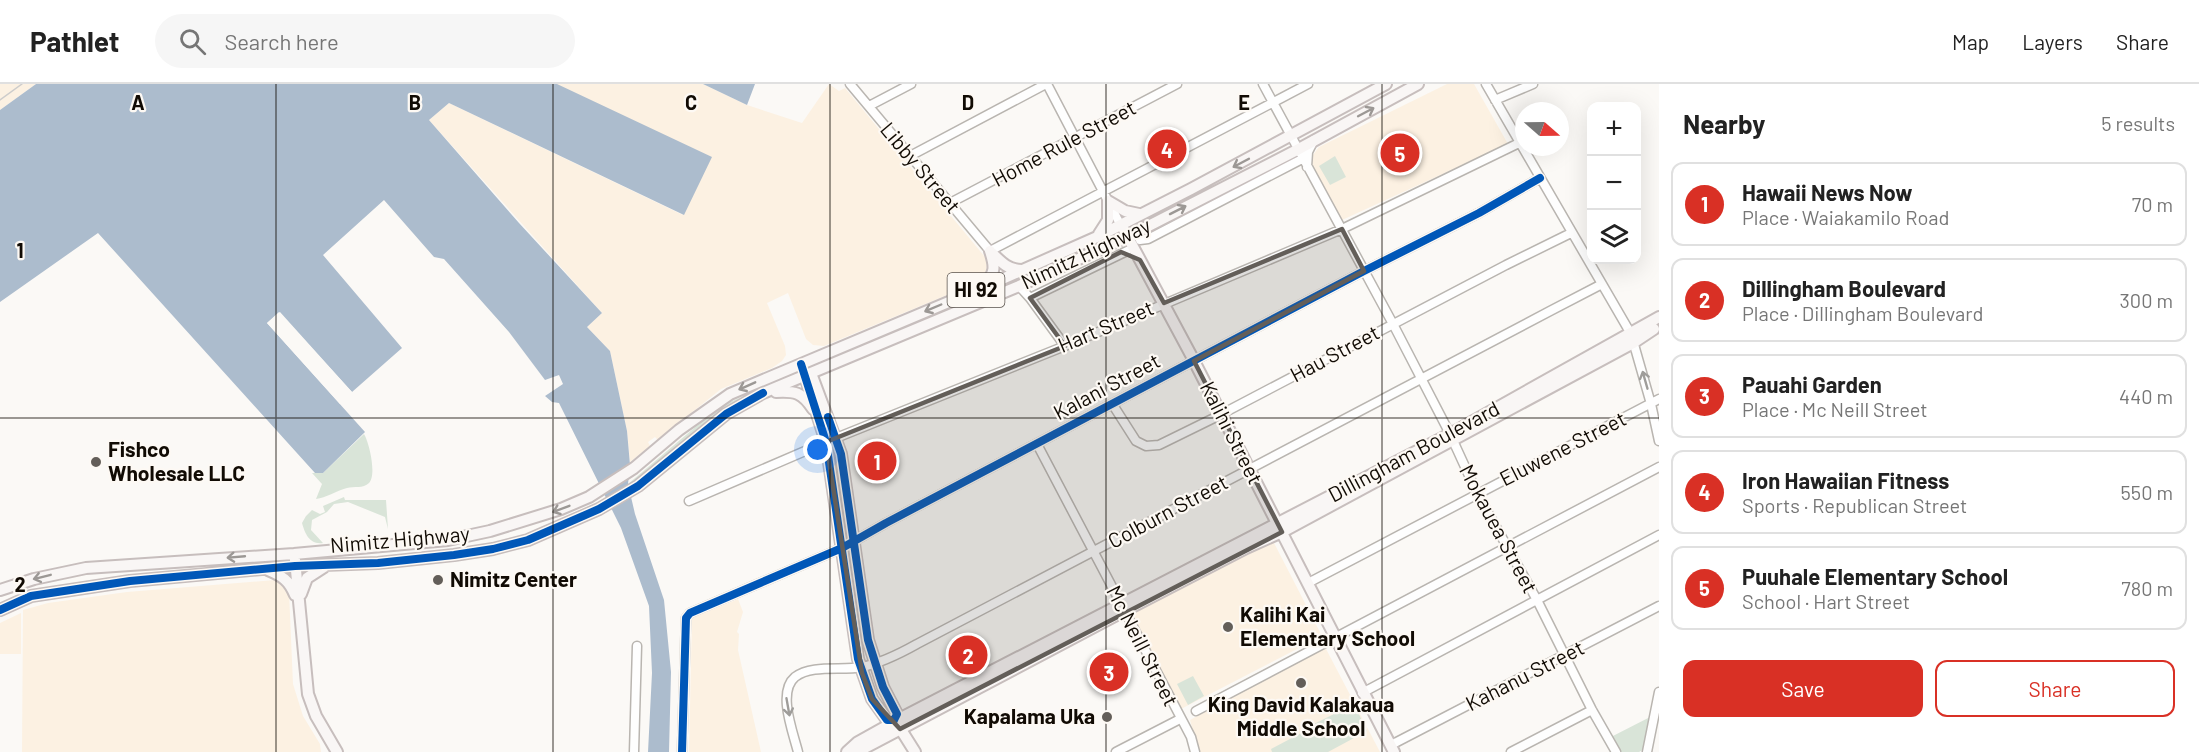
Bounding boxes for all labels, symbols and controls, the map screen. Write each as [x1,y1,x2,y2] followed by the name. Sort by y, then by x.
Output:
[155,14,575,68] search box
[30,24,119,58] text: Pathlet
[176,25,209,58] icon: search
[224,28,339,54] text: Search here
[1952,29,1989,54] text: Map
[2022,29,2083,54] text: Layers
[2116,29,2169,54] text: Share
[131,90,145,114] text: A
[409,90,421,114] text: B
[685,90,697,114] text: C
[962,90,974,114] text: D
[1238,90,1250,114] text: E
[987,94,1140,191] street label: Home Rule Street
[1515,102,1569,156] north arrow
[1587,102,1641,264] map controls
[1587,102,1641,156] button: +
[1357,106,1374,118] one-way arrow
[1683,108,1765,139] text: Nearby
[2101,111,2175,135] text: 5 results
[876,116,966,218] street label: Libby Street
[1148,126,1186,172] pin: 4
[1380,130,1420,176] pin: 5
[1587,156,1641,210] button: −
[1232,158,1250,169] one-way arrow
[1742,179,1912,205] text: Hawaii News Now
[1701,192,1708,216] text: 1
[2132,192,2173,216] text: 70 m
[1169,204,1187,215] one-way arrow
[1742,205,1949,229] text: Place · Waiakamilo Road
[1587,210,1641,264] button: layers
[1017,212,1154,294] street label: Nimitz Highway
[16,238,24,262] text: 1
[948,273,1004,307] road number: HI 92
[1742,275,1946,301] text: Dillingham Boulevard
[1699,288,1710,312] text: 2
[2120,288,2173,312] text: 300 m
[1054,294,1157,357] street label: Hart Street
[1742,301,1983,325] text: Place · Dillingham Boulevard
[924,303,942,314] one-way arrow
[1285,319,1383,387] street label: Hau Street
[1049,347,1164,424] street label: Kalani Street
[1639,371,1650,390] one-way arrow
[1742,371,1882,397] text: Pauahi Garden
[1196,377,1269,488] street label: Kalihi Street
[738,382,756,393] one-way arrow
[1699,384,1710,408] text: 3
[2119,384,2173,408] text: 440 m
[1323,395,1503,506] street label: Dillingham Boulevard
[1742,397,1928,421] text: Place · Mc Neill Street
[1495,405,1630,490] street label: Eluwene Street
[803,435,832,464] your location
[108,436,245,485] place label: Fishco Wholesale LLC
[858,438,896,484] pin: 1
[89,455,103,469] marker: Fishco Wholesale LLC
[1455,460,1544,597] street label: Mokauea Street
[1742,467,1949,493] text: Iron Hawaiian Fitness
[1103,469,1232,553] street label: Colburn Street
[1698,480,1711,504] text: 4
[2121,480,2173,504] text: 550 m
[1742,493,1967,517] text: Sports · Republican Street
[553,504,571,515] one-way arrow
[329,520,471,557] street label: Nimitz Highway
[226,552,246,563] one-way arrow
[1742,563,2008,589] text: Puuhale Elementary School
[450,566,577,591] place label: Nimitz Center
[33,571,52,583] one-way arrow
[14,572,26,596] text: 2
[431,573,445,587] marker: Nimitz Center
[1699,576,1710,600] text: 5
[2121,576,2173,600] text: 780 m
[1102,581,1184,710] street label: Mc Neill Street
[1742,589,1910,613] text: School · Hart Street
[1240,601,1415,650] place label: Kalihi Kai Elementary School
[1221,620,1235,634] marker: Kalihi Kai Elementary School
[948,632,988,678] pin: 2
[1461,634,1588,715] street label: Kahanu Street
[1090,650,1128,694] pin: 3
[1683,660,1923,717] button: Save
[1935,660,2175,717] button: Share
[1294,676,1308,690] marker: King David Kalakaua Middle School
[1208,691,1394,740] place label: King David Kalakaua Middle School
[783,697,794,717] one-way arrow
[964,703,1095,728] place label: Kapalama Uka
[1100,710,1114,724] marker: Kapalama Uka

